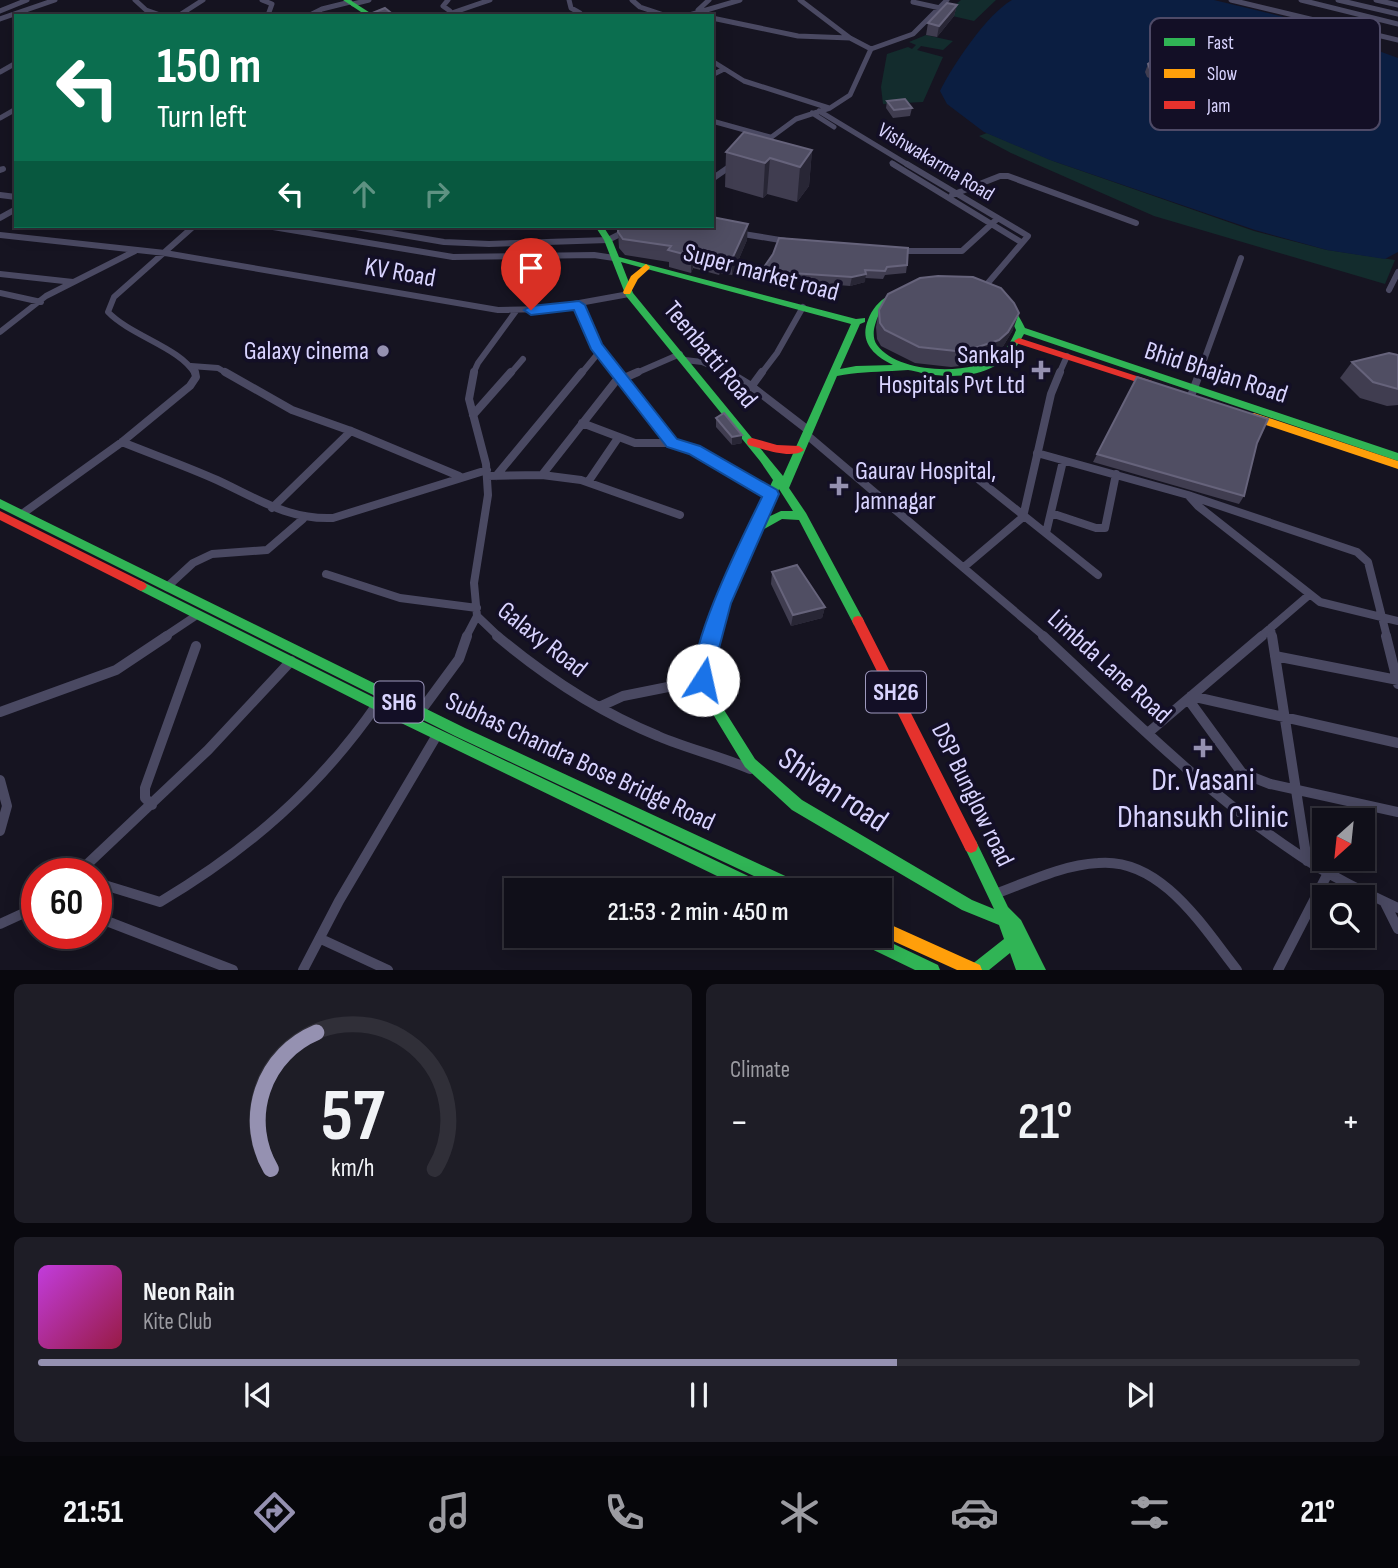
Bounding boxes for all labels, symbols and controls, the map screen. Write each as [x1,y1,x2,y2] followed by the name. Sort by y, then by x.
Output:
[1150,18,1380,130] legend
[1207,32,1234,55] text: Fast
[157,38,261,97] text: 150 m
[42,42,133,133] icon: left
[1207,63,1237,86] text: Slow
[1206,95,1230,118] text: Jam
[157,98,247,137] text: Turn left
[873,117,999,207] street label: Vishwakarma Road
[272,175,310,213] icon: left
[345,175,383,213] icon: ahead
[418,175,456,213] icon: right
[680,237,842,309] street label: Super market road
[501,238,561,310] pin
[512,249,550,287] icon: arrive
[362,252,438,294] street label: KV Road
[656,295,764,415] street label: Teenbatti Road
[1141,335,1291,411] street label: Bhid Bhajan Road
[244,336,369,367] place label: Galaxy cinema
[879,340,1025,401] place label: Sankalp Hospitals Pvt Ltd
[375,343,391,359] marker: Galaxy cinema
[1031,360,1051,380] marker: Sankalp Hospitals Pvt Ltd
[854,456,996,517] place label: Gaurav Hospital, Jamnagar
[829,476,849,496] marker: Gaurav Hospital, Jamnagar
[491,595,593,685] street label: Galaxy Road
[1041,603,1177,731] street label: Limbda Lane Road
[666,643,740,717] position arrow
[866,672,926,712] road number: SH26
[374,682,424,722] road number: SH6
[440,686,720,838] street label: Subhas Chandra Bose Bridge Road
[924,718,1020,872] street label: DSP Bunglow road
[1193,738,1213,758] marker: Dr. Vasani Dhansukh Clinic
[771,739,895,841] street label: Shivan road
[1117,761,1289,837] place label: Dr. Vasani Dhansukh Clinic
[1312,808,1376,872] north arrow
[1312,808,1375,948] map controls
[21,858,112,949] speed limit sign: 60
[1312,885,1375,948] button: search
[608,897,788,928] text: 21:53 · 2 min · 450 m
[730,1056,790,1084] text: Climate
[321,1074,385,1162] text: 57
[1018,1091,1072,1154] text: 21°
[730,1100,749,1145] text: −
[1341,1100,1360,1145] text: +
[331,1153,375,1184] text: km/h
[143,1277,235,1308] text: Neon Rain
[143,1308,212,1336] text: Kite Club
[239,1376,277,1414] icon: previous
[680,1376,718,1414] icon: pause
[1121,1376,1159,1414] icon: next
[250,1488,299,1537] icon: directions
[425,1488,474,1537] icon: music
[600,1488,649,1537] icon: phone
[775,1488,824,1537] icon: climate
[950,1488,999,1537] icon: car
[1125,1488,1174,1537] icon: filters
[63,1493,123,1532] text: 21:51
[1300,1493,1335,1532] text: 21°

